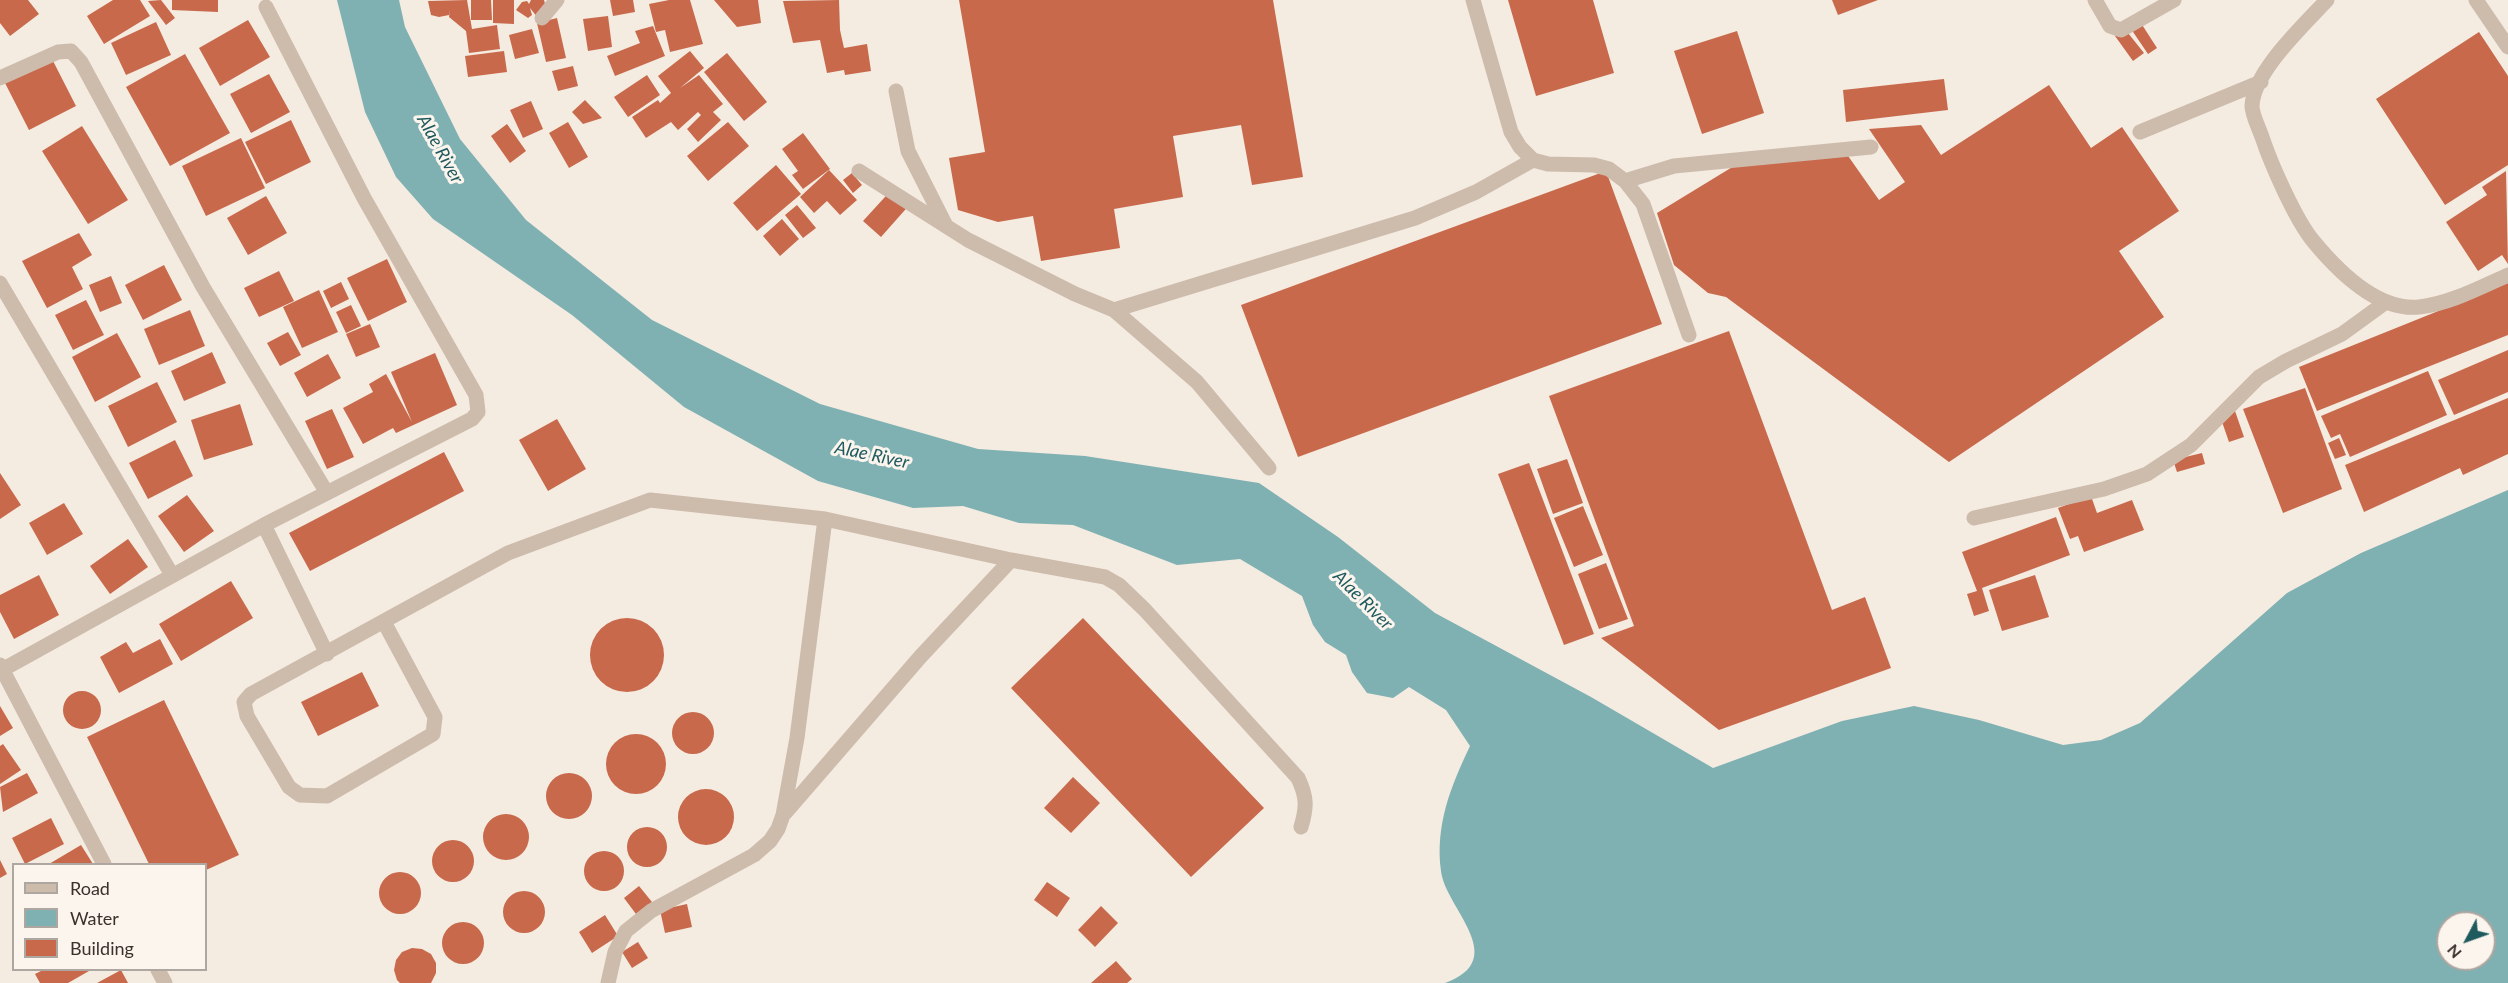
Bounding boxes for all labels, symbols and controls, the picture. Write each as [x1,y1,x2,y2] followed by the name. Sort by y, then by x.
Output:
[412,111,468,187] water label: Alae River
[833,437,911,473] water label: Alae River
[1329,566,1397,634] water label: Alae River
[12,863,207,971] legend
[70,877,110,899] text: Road
[70,907,119,929] text: Water
[2436,911,2496,971] north arrow
[70,937,134,959] text: Building
[2442,941,2465,963] text: N

